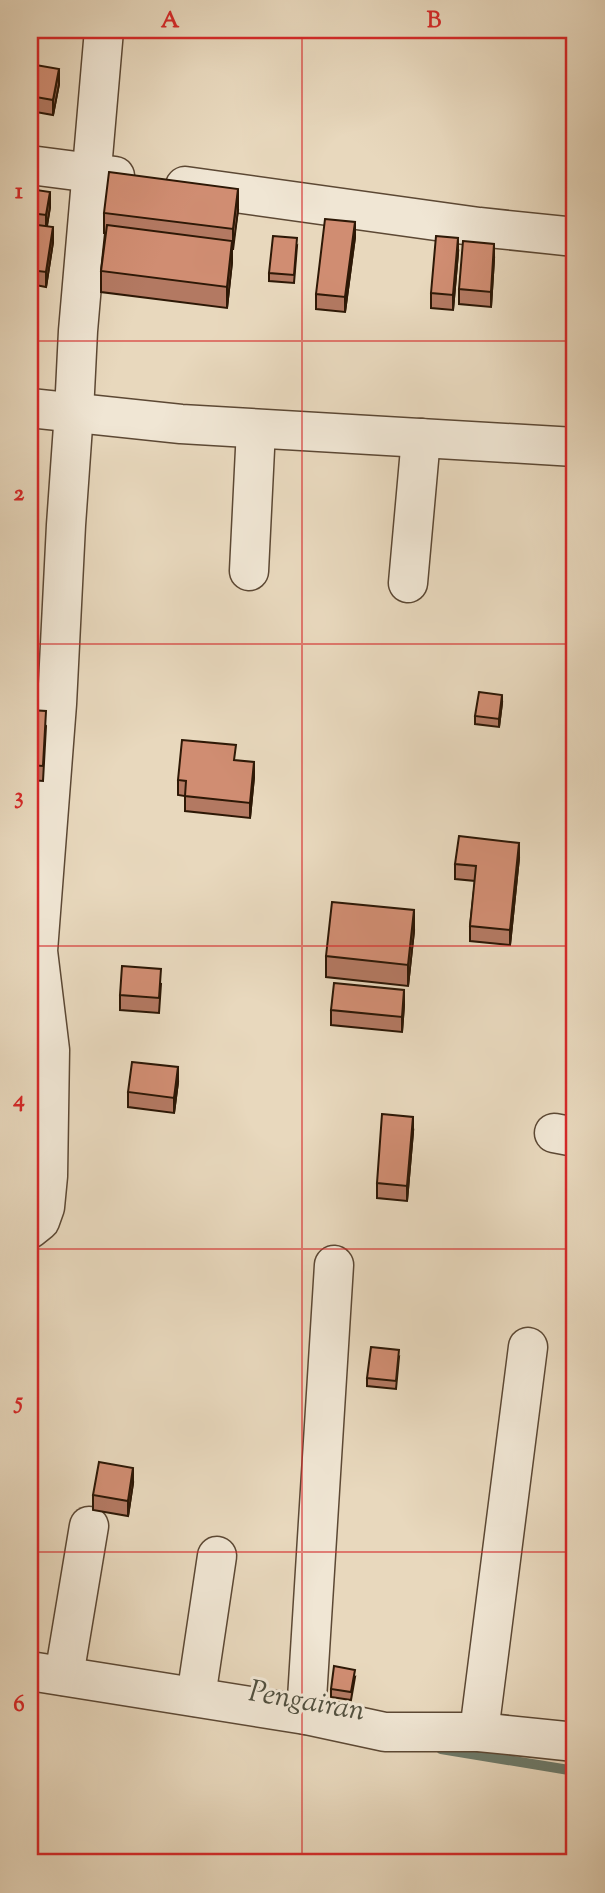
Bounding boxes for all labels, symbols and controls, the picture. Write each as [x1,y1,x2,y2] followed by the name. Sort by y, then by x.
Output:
[161,5,180,38] text: A
[427,5,442,38] text: B
[15,176,23,209] text: 1
[14,478,25,511] text: 2
[14,781,24,814] text: 3
[12,1084,25,1117] text: 4
[13,1386,23,1419] text: 5
[245,1671,368,1734] water label: Pengairan
[13,1689,25,1722] text: 6

